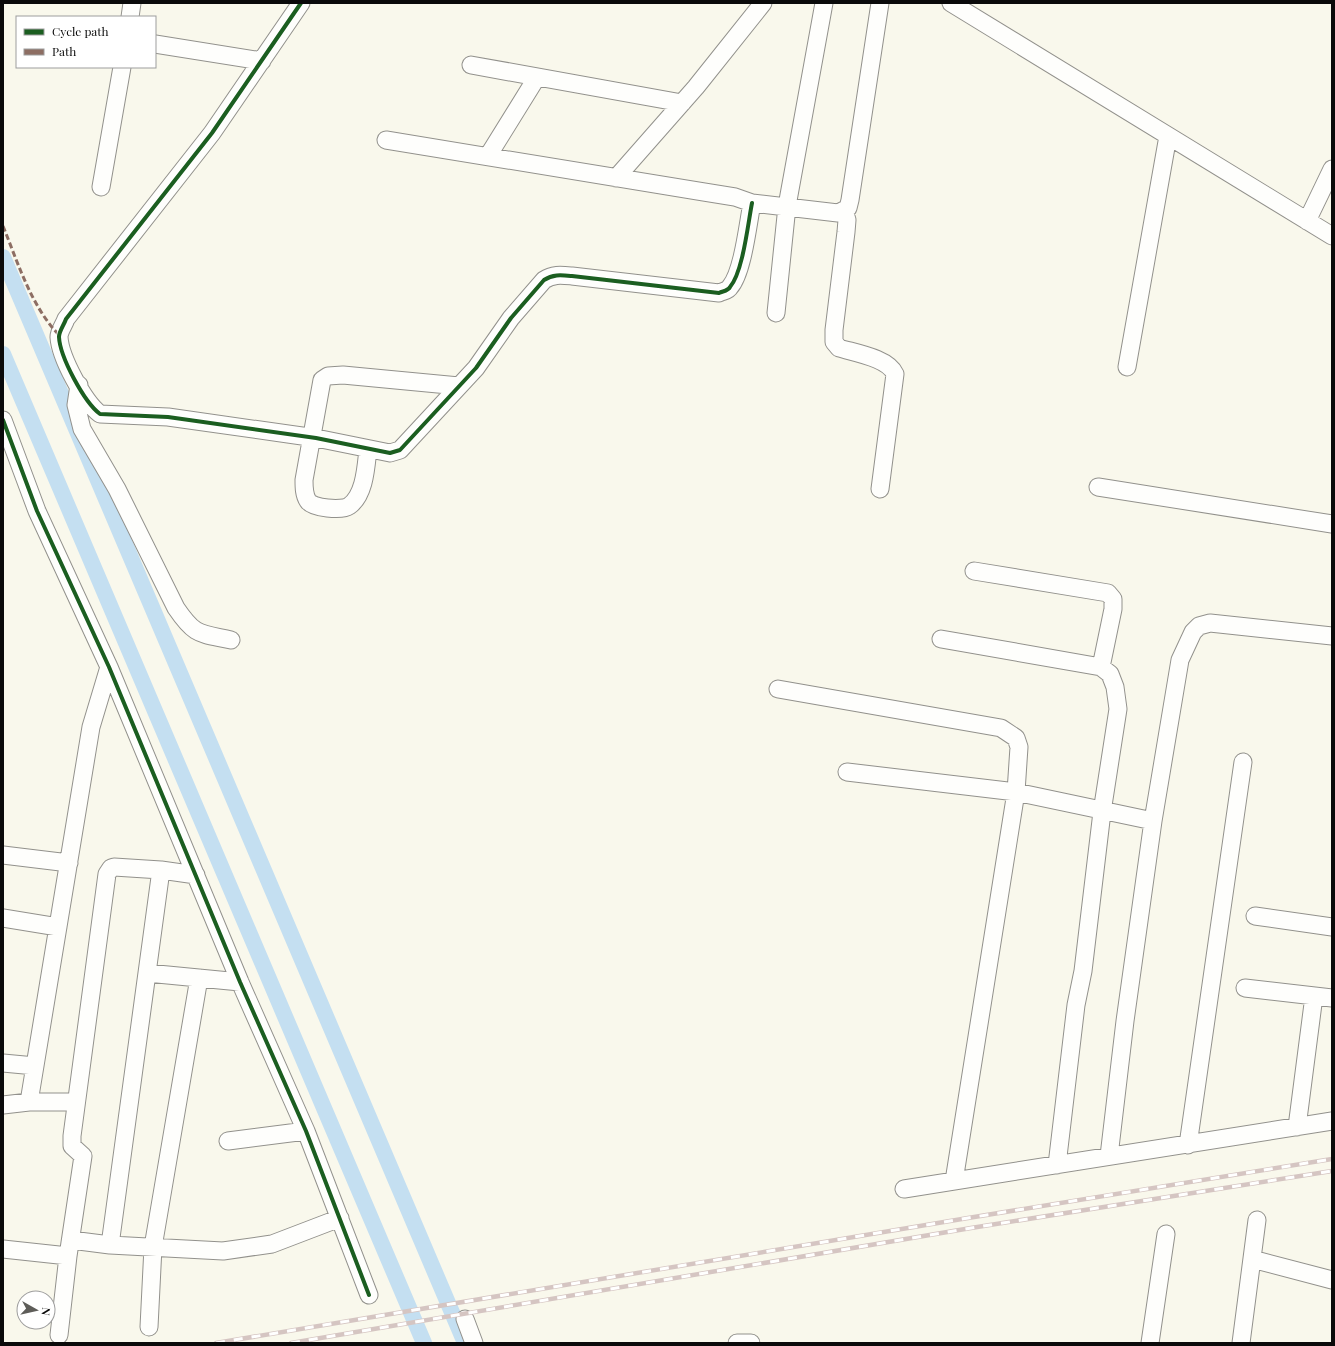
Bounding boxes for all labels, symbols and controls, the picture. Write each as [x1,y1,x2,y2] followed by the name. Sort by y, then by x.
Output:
[16,16,156,68] legend
[52,23,109,39] text: Cycle path
[52,43,76,59] text: Path
[16,1290,56,1330] north arrow
[38,1306,54,1316] text: N

